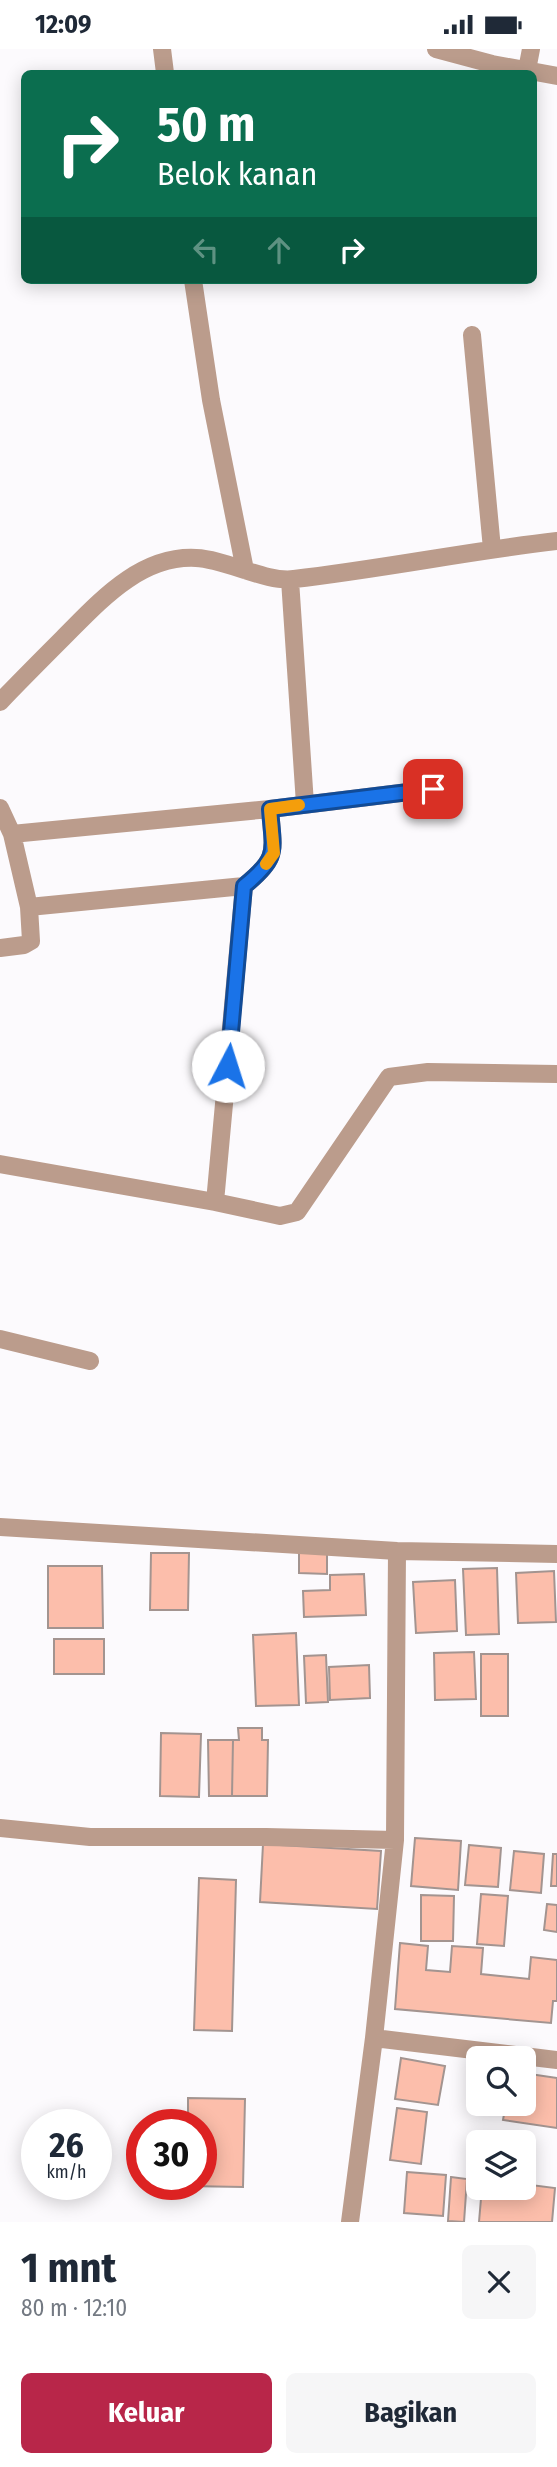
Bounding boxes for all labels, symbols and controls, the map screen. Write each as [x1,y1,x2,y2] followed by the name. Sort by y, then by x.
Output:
[35,9,91,40] text: 12:09
[157,95,255,154] text: 50 m
[42,98,133,189] icon: right
[157,155,317,193] text: Belok kanan
[187,231,225,269] icon: left
[260,231,298,269] icon: ahead
[333,231,371,269] icon: right
[403,759,463,819] pin
[414,770,452,808] icon: arrive
[191,1029,265,1103] position arrow
[466,2046,536,2200] map controls
[466,2046,536,2116] button: search
[126,2109,217,2200] speed limit sign: 30
[49,2124,84,2166] text: 26
[466,2130,536,2200] button: layers
[46,2161,87,2183] text: km/h
[21,2243,116,2293] text: 1 mnt
[462,2245,536,2319] button: close
[21,2294,127,2322] text: 80 m · 12:10
[21,2373,272,2453] button: Keluar
[286,2373,536,2453] button: Bagikan

